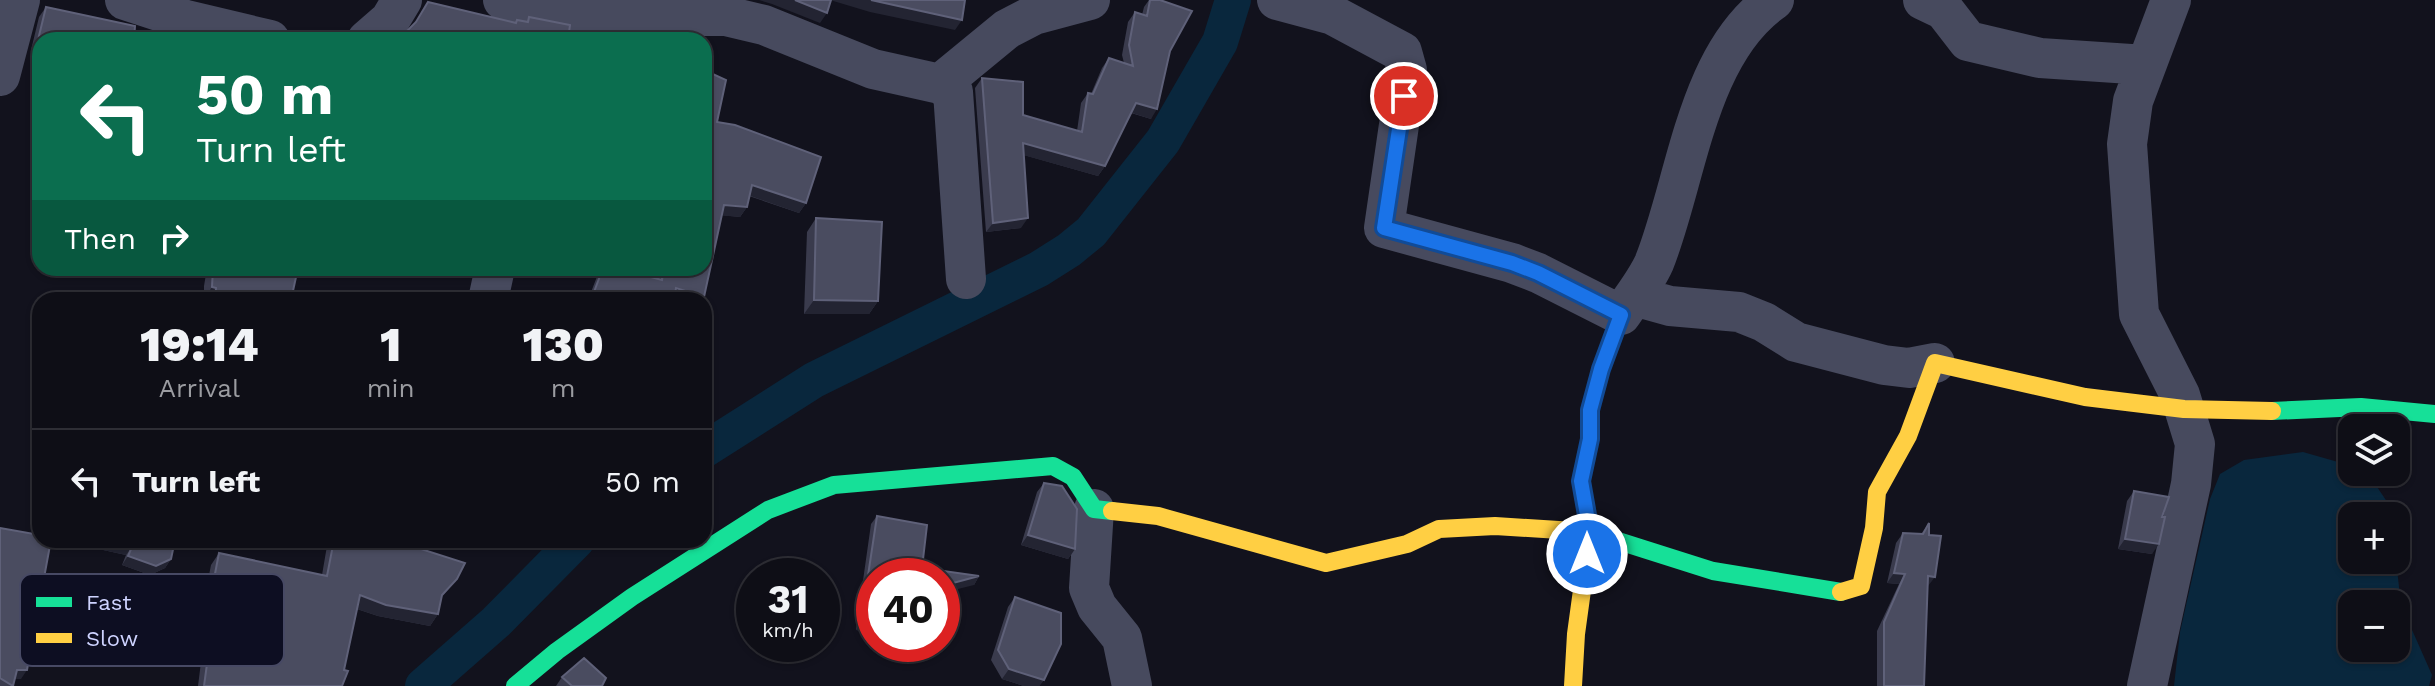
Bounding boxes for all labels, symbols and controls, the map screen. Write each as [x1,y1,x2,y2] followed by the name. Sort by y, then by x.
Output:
[196,62,333,128] text: 50 m
[1370,62,1438,130] pin
[64,64,168,168] icon: left
[1382,74,1426,118] icon: arrive
[196,129,346,171] text: Turn left
[152,216,196,260] icon: right
[64,221,136,256] text: Then
[140,316,259,373] text: 19:14
[380,316,401,373] text: 1
[523,316,604,373] text: 130
[159,373,240,403] text: Arrival
[367,373,415,403] text: min
[551,373,576,403] text: m
[2338,414,2410,662] map controls
[2338,414,2410,486] button: layers
[64,459,108,503] icon: left
[132,464,260,499] text: Turn left
[605,464,680,499] text: 50 m
[2338,502,2410,574] button: +
[1545,512,1629,596] position arrow
[856,558,960,662] speed limit sign: 40
[20,574,284,666] legend
[768,576,808,623] text: 31
[86,590,132,615] text: Fast
[2338,590,2410,662] button: −
[762,618,814,642] text: km/h
[86,626,138,651] text: Slow

